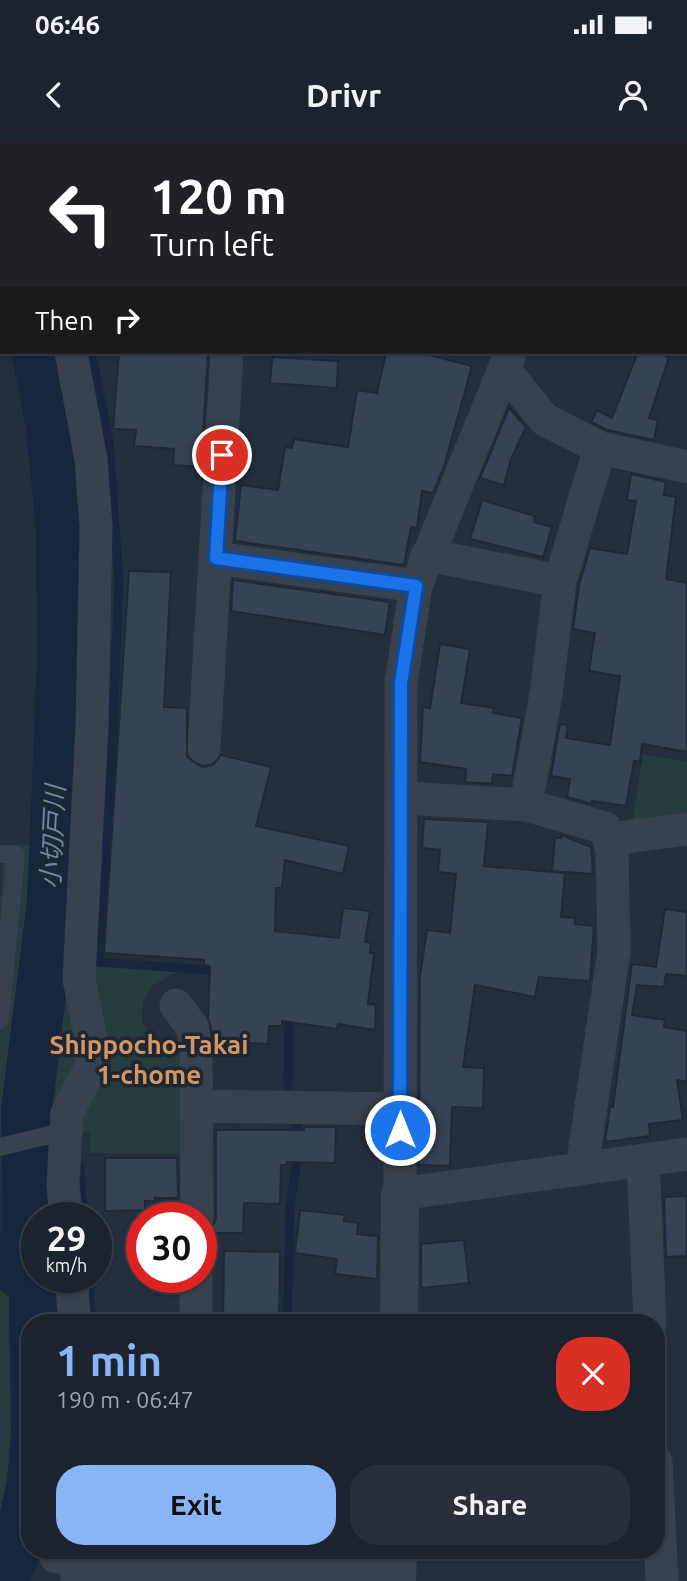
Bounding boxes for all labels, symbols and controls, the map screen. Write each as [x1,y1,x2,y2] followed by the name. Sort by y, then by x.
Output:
[35,10,100,39] text: 06:46
[35,76,73,114] icon: back
[614,76,652,114] icon: person
[306,77,381,113] text: Drivr
[35,168,126,259] icon: left
[150,168,287,223] text: 120 m
[150,226,274,262] text: Turn left
[108,301,146,339] icon: right
[35,306,94,335] text: Then
[192,425,252,485] pin
[203,436,241,474] icon: arrive
[35,781,70,890] water label: 小切戸川
[50,1030,248,1089] district label: Shippocho-Takai 1-chome
[363,1093,437,1167] position arrow
[126,1202,217,1293] speed limit sign: 30
[47,1218,86,1258] text: 29
[46,1255,87,1275] text: km/h
[56,1337,162,1384] text: 1 min
[556,1337,630,1411] button: close
[56,1387,194,1412] text: 190 m · 06:47
[56,1465,336,1545] button: Exit
[350,1465,630,1545] button: Share

